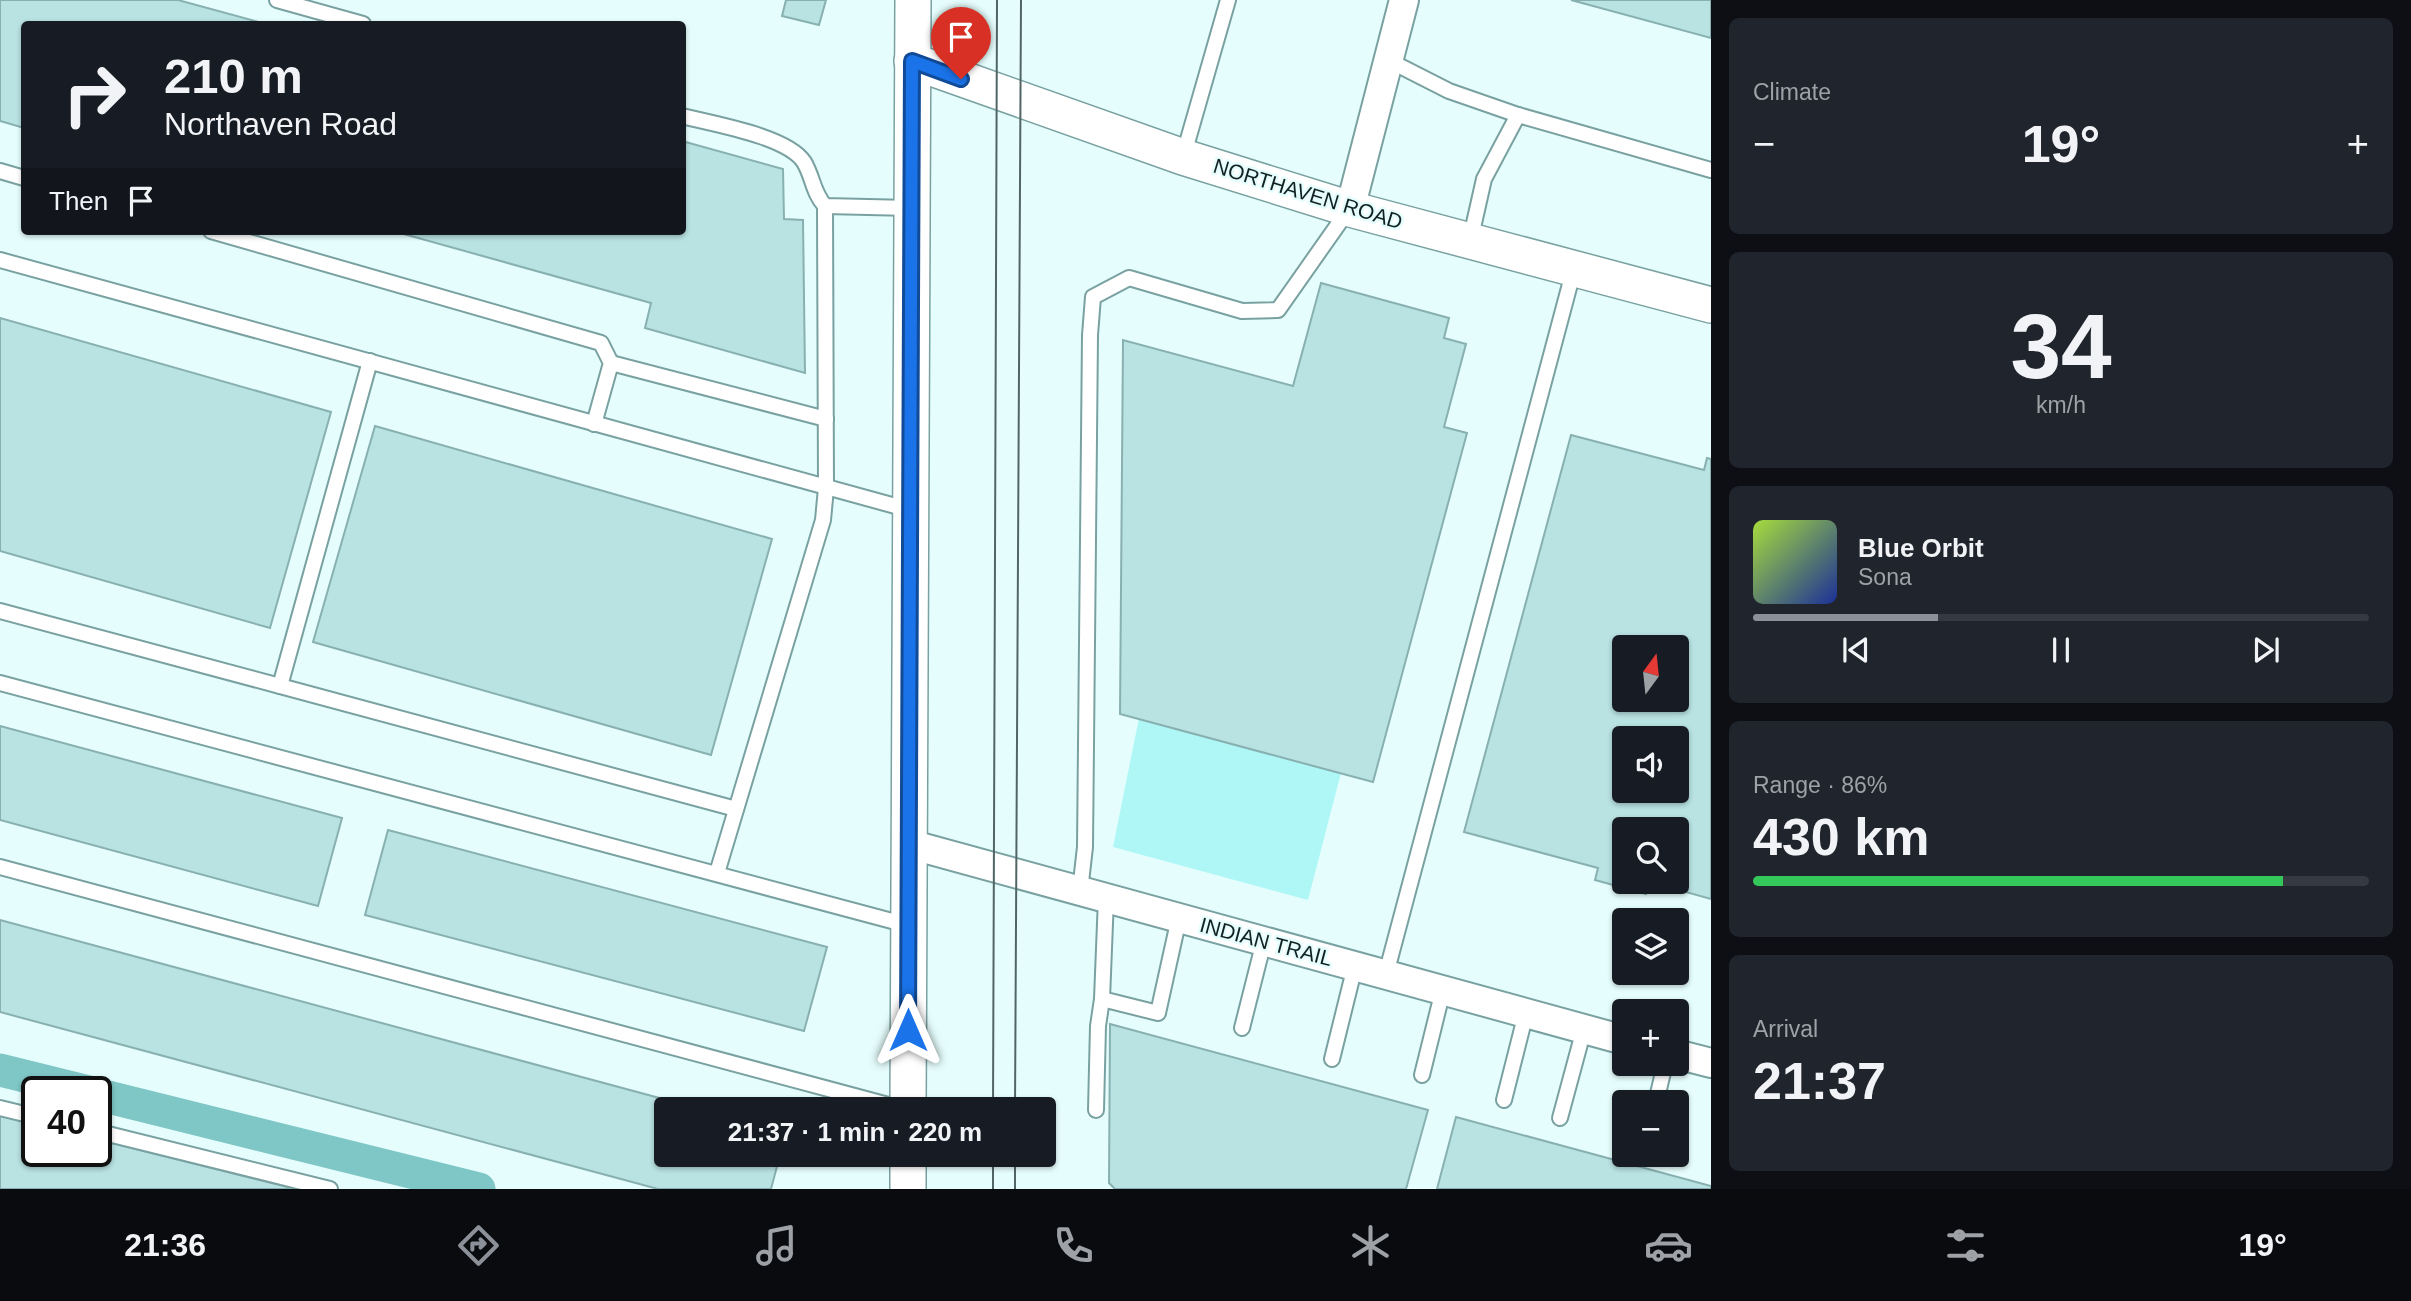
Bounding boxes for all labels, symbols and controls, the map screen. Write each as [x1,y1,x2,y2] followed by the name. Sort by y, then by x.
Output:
[931,7,991,79] pin
[942,18,980,56] icon: arrive
[49,49,140,140] icon: right
[164,49,303,103] text: 210 m
[1753,79,1831,105] text: Climate
[164,106,397,142] text: Northaven Road
[2022,115,2100,173] text: 19°
[1753,123,1775,165] text: −
[2347,123,2369,165] text: +
[1211,154,1405,233] street label: NORTHAVEN ROAD
[122,182,160,220] icon: arrive
[49,186,108,216] text: Then
[2010,296,2112,397] text: 34
[2036,392,2086,418] text: km/h
[1858,533,1984,563] text: Blue Orbit
[1858,564,1912,590] text: Sona
[1837,631,1875,669] icon: previous
[2042,631,2080,669] icon: pause
[2247,631,2285,669] icon: next
[1612,635,1689,712] north arrow
[1612,635,1689,1167] map controls
[1612,726,1689,803] button: sound
[1753,772,1887,798] text: Range · 86%
[1753,808,1929,866] text: 430 km
[1612,817,1689,894] button: search
[1612,908,1689,985] button: layers
[1197,913,1335,970] street label: INDIAN TRAIL
[871,993,945,1067] position arrow
[1612,999,1689,1076] button: +
[1753,1016,1818,1042] text: Arrival
[1753,1052,1886,1110] text: 21:37
[21,1076,112,1167] speed limit sign: 40
[1612,1090,1689,1167] button: −
[728,1117,982,1147] text: 21:37 · 1 min · 220 m
[454,1221,503,1270] icon: directions
[752,1221,801,1270] icon: music
[1049,1221,1098,1270] icon: phone
[1346,1221,1395,1270] icon: climate
[1644,1221,1693,1270] icon: car
[1941,1221,1990,1270] icon: filters
[124,1227,206,1263] text: 21:36
[2238,1227,2287,1263] text: 19°

